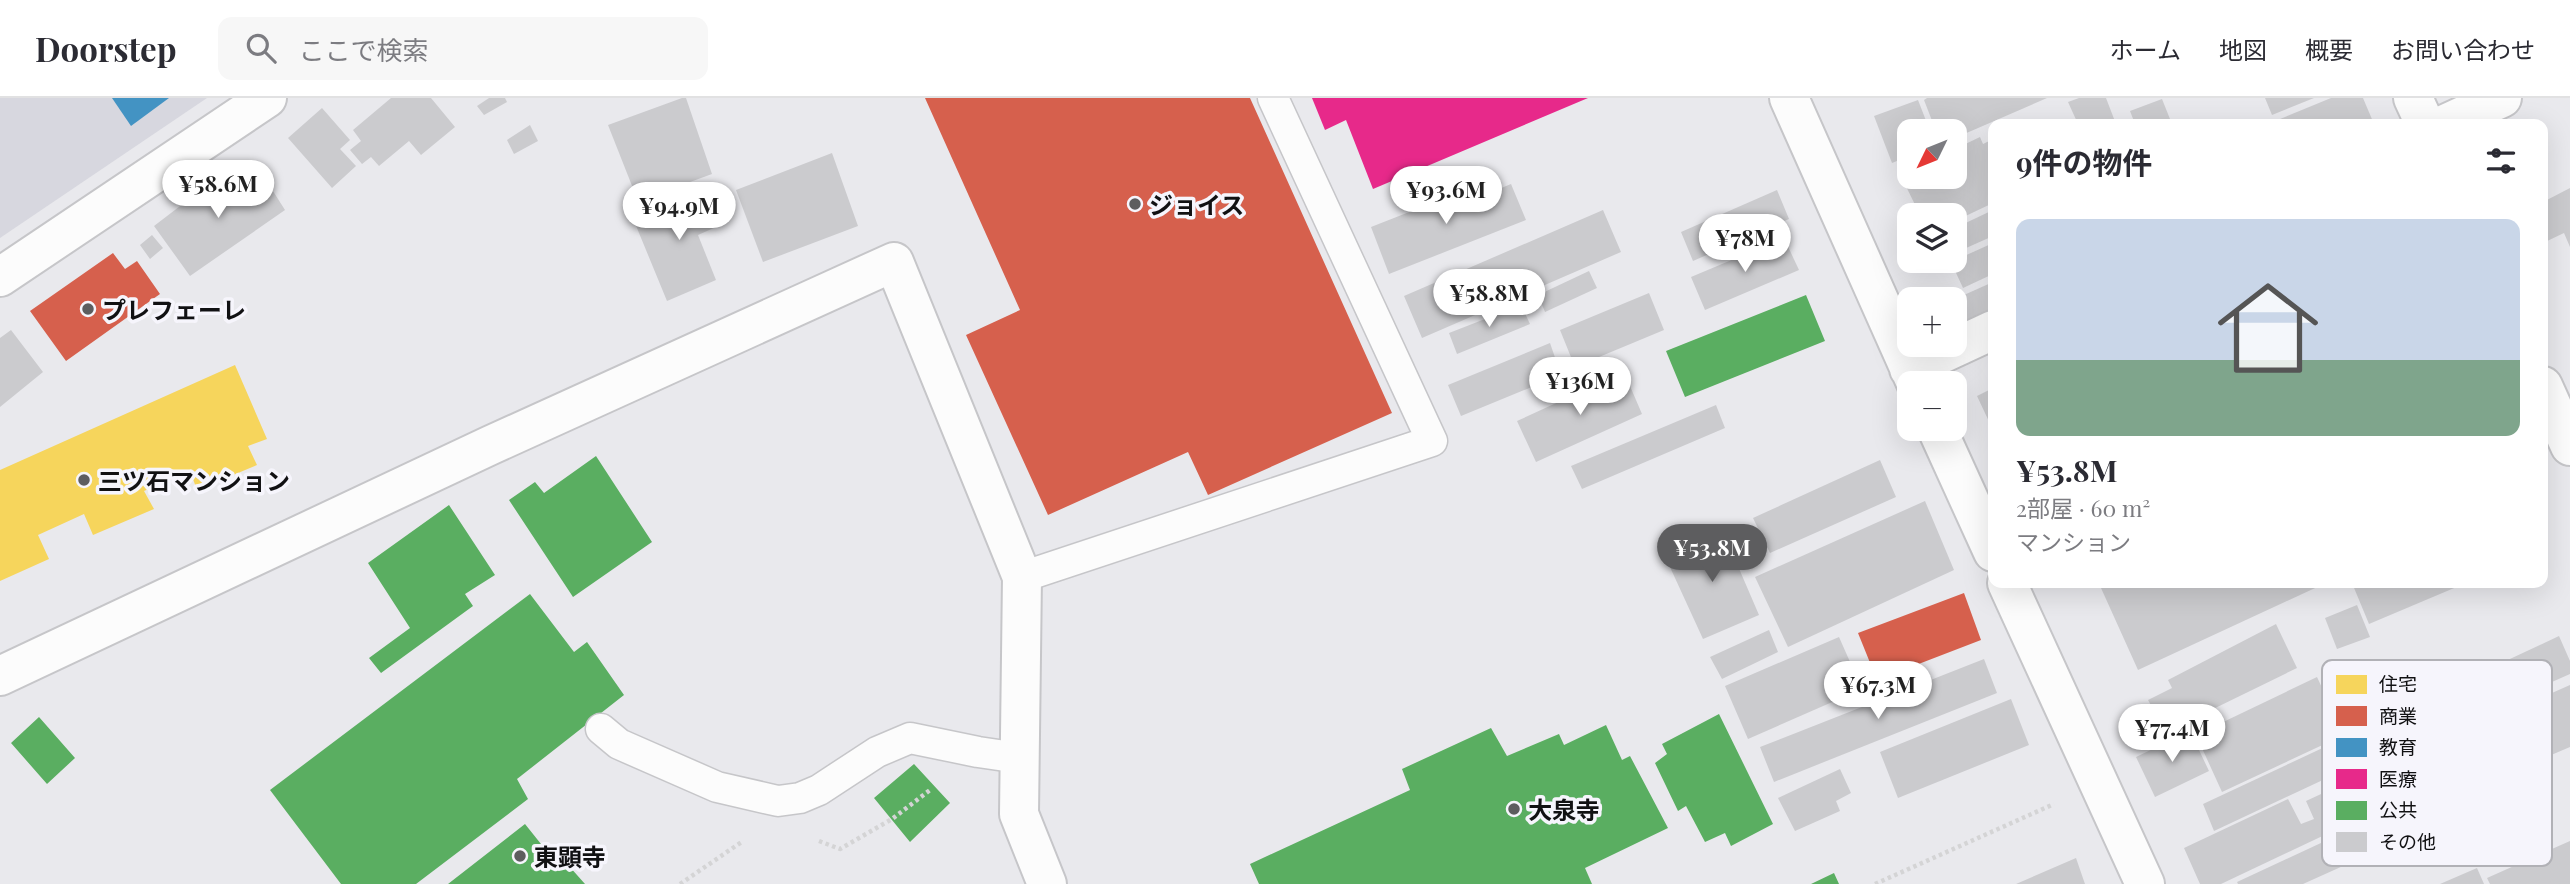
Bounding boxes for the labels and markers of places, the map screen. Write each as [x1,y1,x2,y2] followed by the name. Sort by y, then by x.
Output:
[161,160,275,220] pin: ¥58.6M
[1389,166,1503,226] pin: ¥93.6M
[622,183,736,242] pin: ¥94.9M
[1149,188,1244,220] place label: ジョイス
[1127,196,1143,212] marker: ジョイス
[1704,214,1786,274] pin: ¥78M
[1432,270,1546,329] pin: ¥58.8M
[102,293,246,325] place label: プレフェーレ
[80,301,96,317] marker: プレフェーレ
[1531,358,1629,417] pin: ¥136M
[98,464,290,496] place label: 三ツ石マンション
[76,472,92,488] marker: 三ツ石マンション
[1655,524,1769,584] pin: ¥53.8M
[1821,662,1935,721] pin: ¥67.3M
[2115,704,2229,764] pin: ¥77.4M
[1528,793,1600,825] place label: 大泉寺
[1506,801,1522,817] marker: 大泉寺
[534,840,606,872] place label: 東顕寺
[512,848,528,864] marker: 東顕寺

